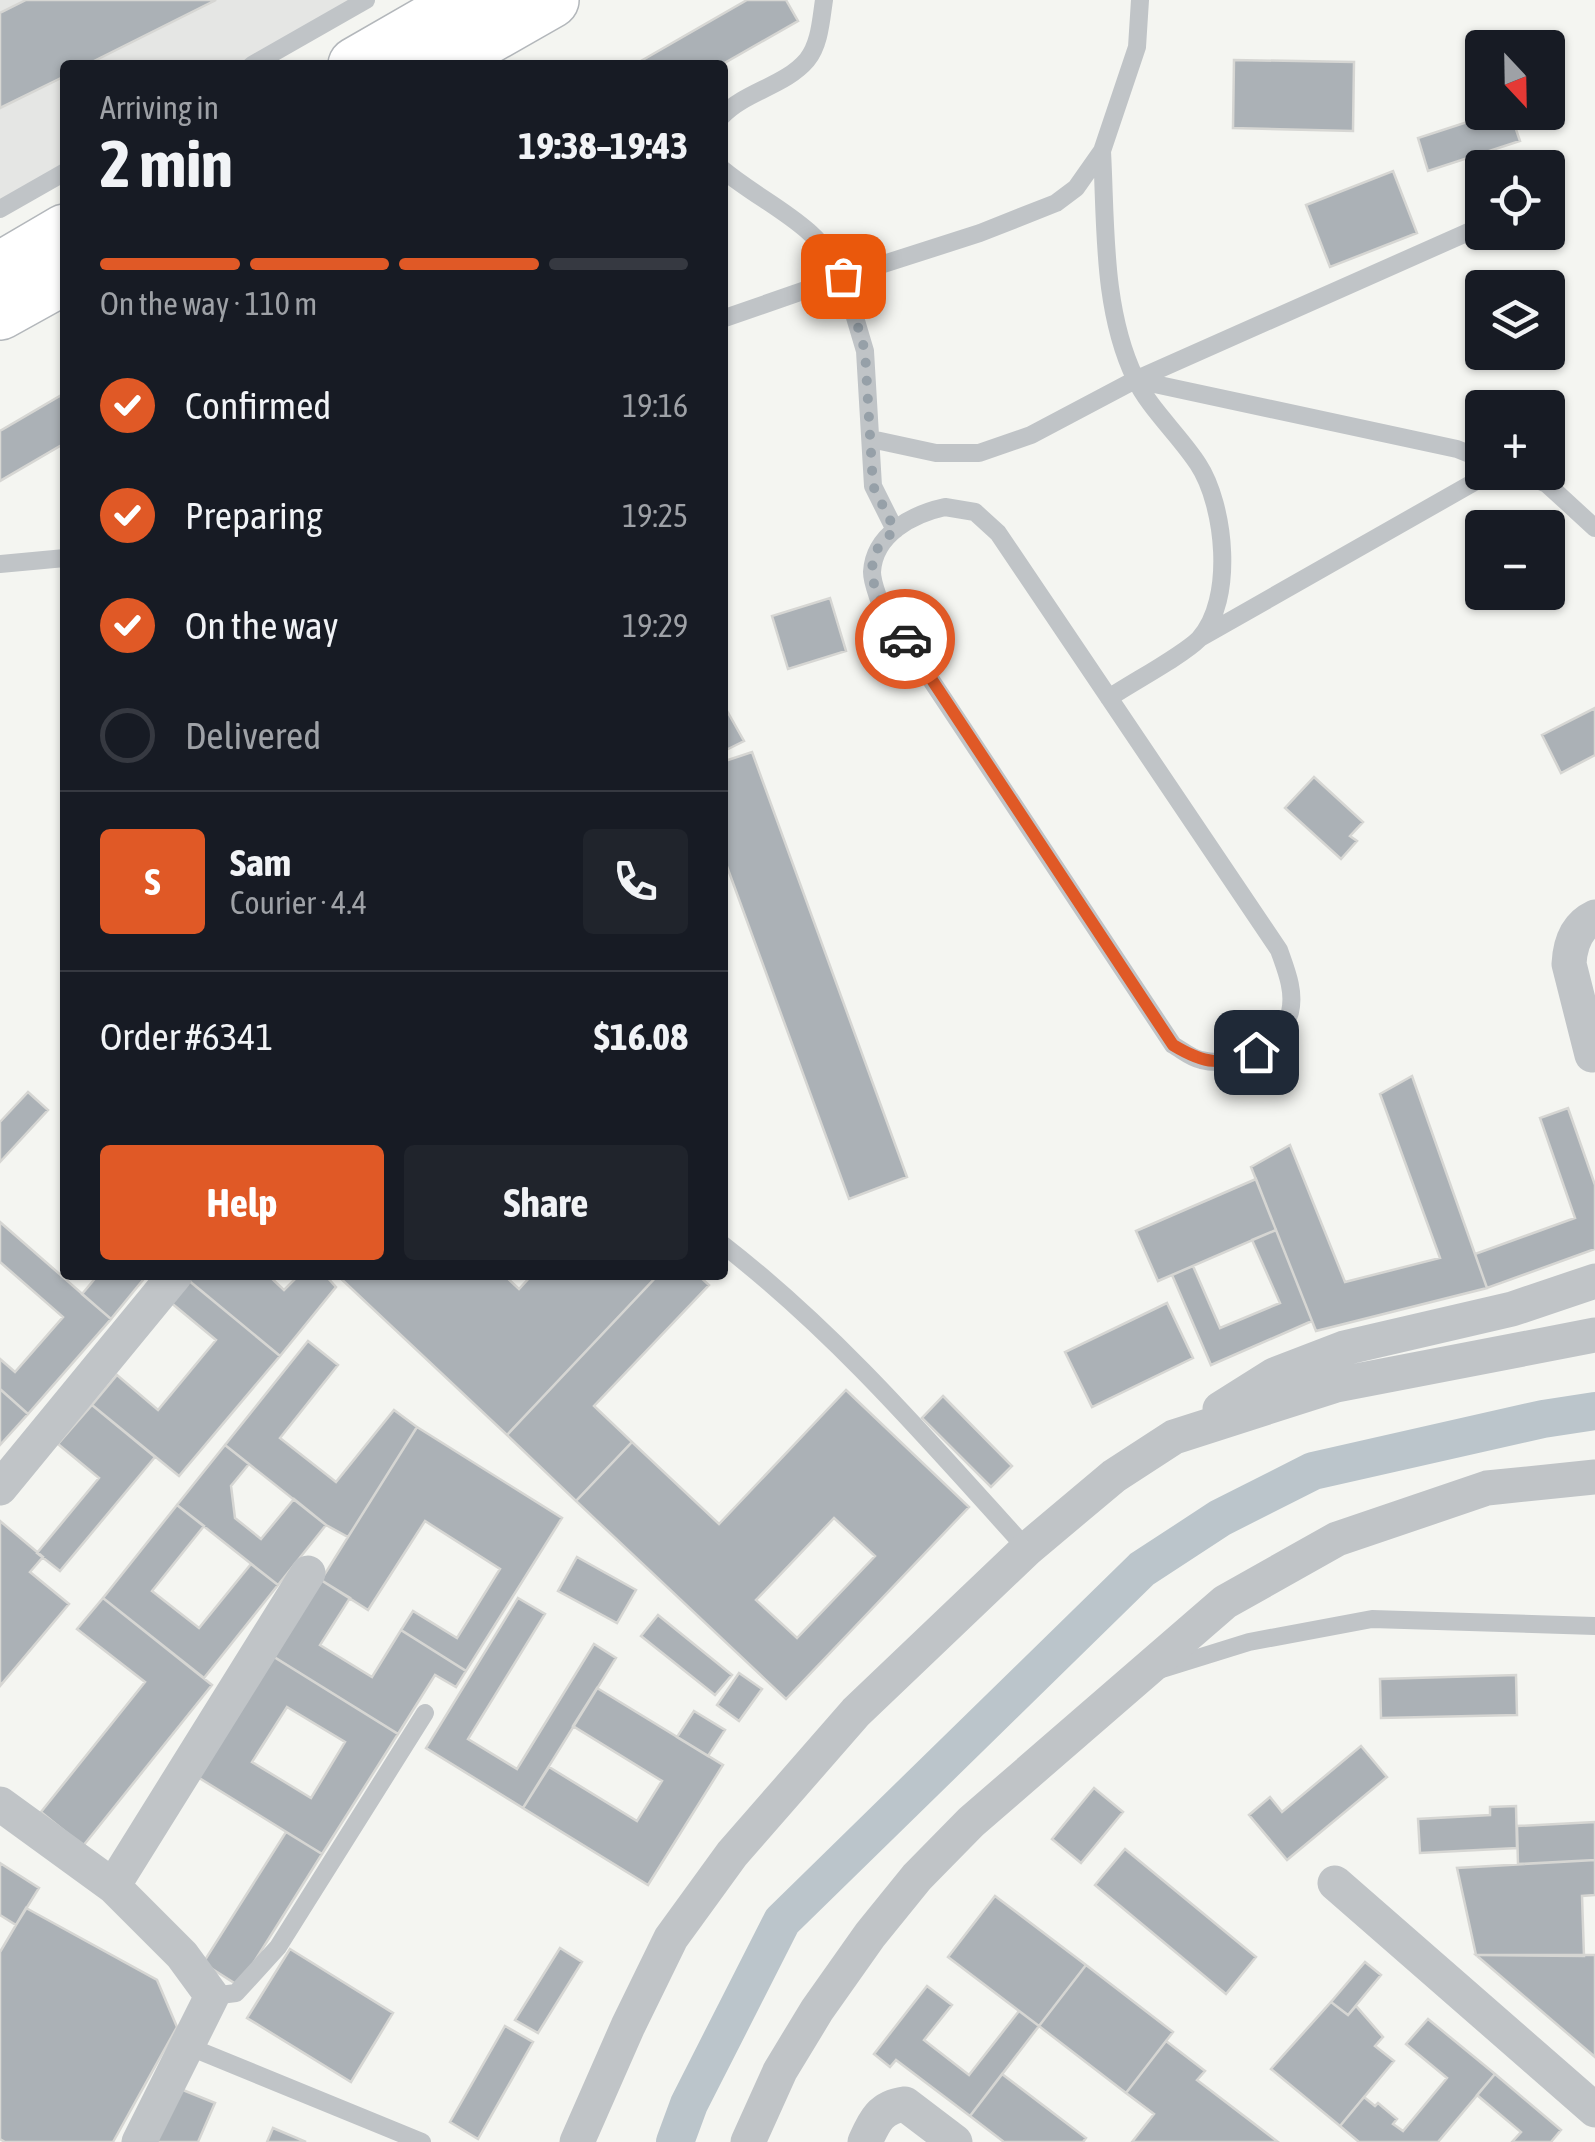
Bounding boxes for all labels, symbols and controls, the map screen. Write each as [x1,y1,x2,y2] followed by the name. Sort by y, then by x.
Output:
[1465,30,1565,130] north arrow
[1465,30,1565,610] map controls
[100,89,219,126] text: Arriving in
[518,124,688,167] text: 19:38–19:43
[100,126,233,201] text: 2 min
[1465,150,1565,250] button: locate
[801,234,886,319] pin
[816,249,871,304] icon: bag
[1465,270,1565,370] button: layers
[100,285,317,322] text: On the way · 110 m
[100,378,155,433] icon: check
[185,384,331,427] text: Confirmed
[622,387,688,424] text: 19:16
[1465,390,1565,490] button: +
[100,488,155,543] icon: check
[185,494,323,537] text: Preparing
[622,497,688,534] text: 19:25
[1465,510,1565,610] button: −
[855,589,955,689] courier
[100,598,155,653] icon: check
[185,604,338,647] text: On the way
[622,607,688,644] text: 19:29
[878,612,933,667] icon: car
[185,714,321,757] text: Delivered
[583,829,688,934] button: phone
[230,841,291,884] text: Sam
[145,860,160,903] text: S
[230,884,367,921] text: Courier · 4.4
[1214,1010,1299,1095] pin
[100,1015,273,1058] text: Order #6341
[594,1015,688,1058] text: $16.08
[1229,1025,1284,1080] icon: home
[100,1145,384,1260] button: Help
[404,1145,688,1260] button: Share

